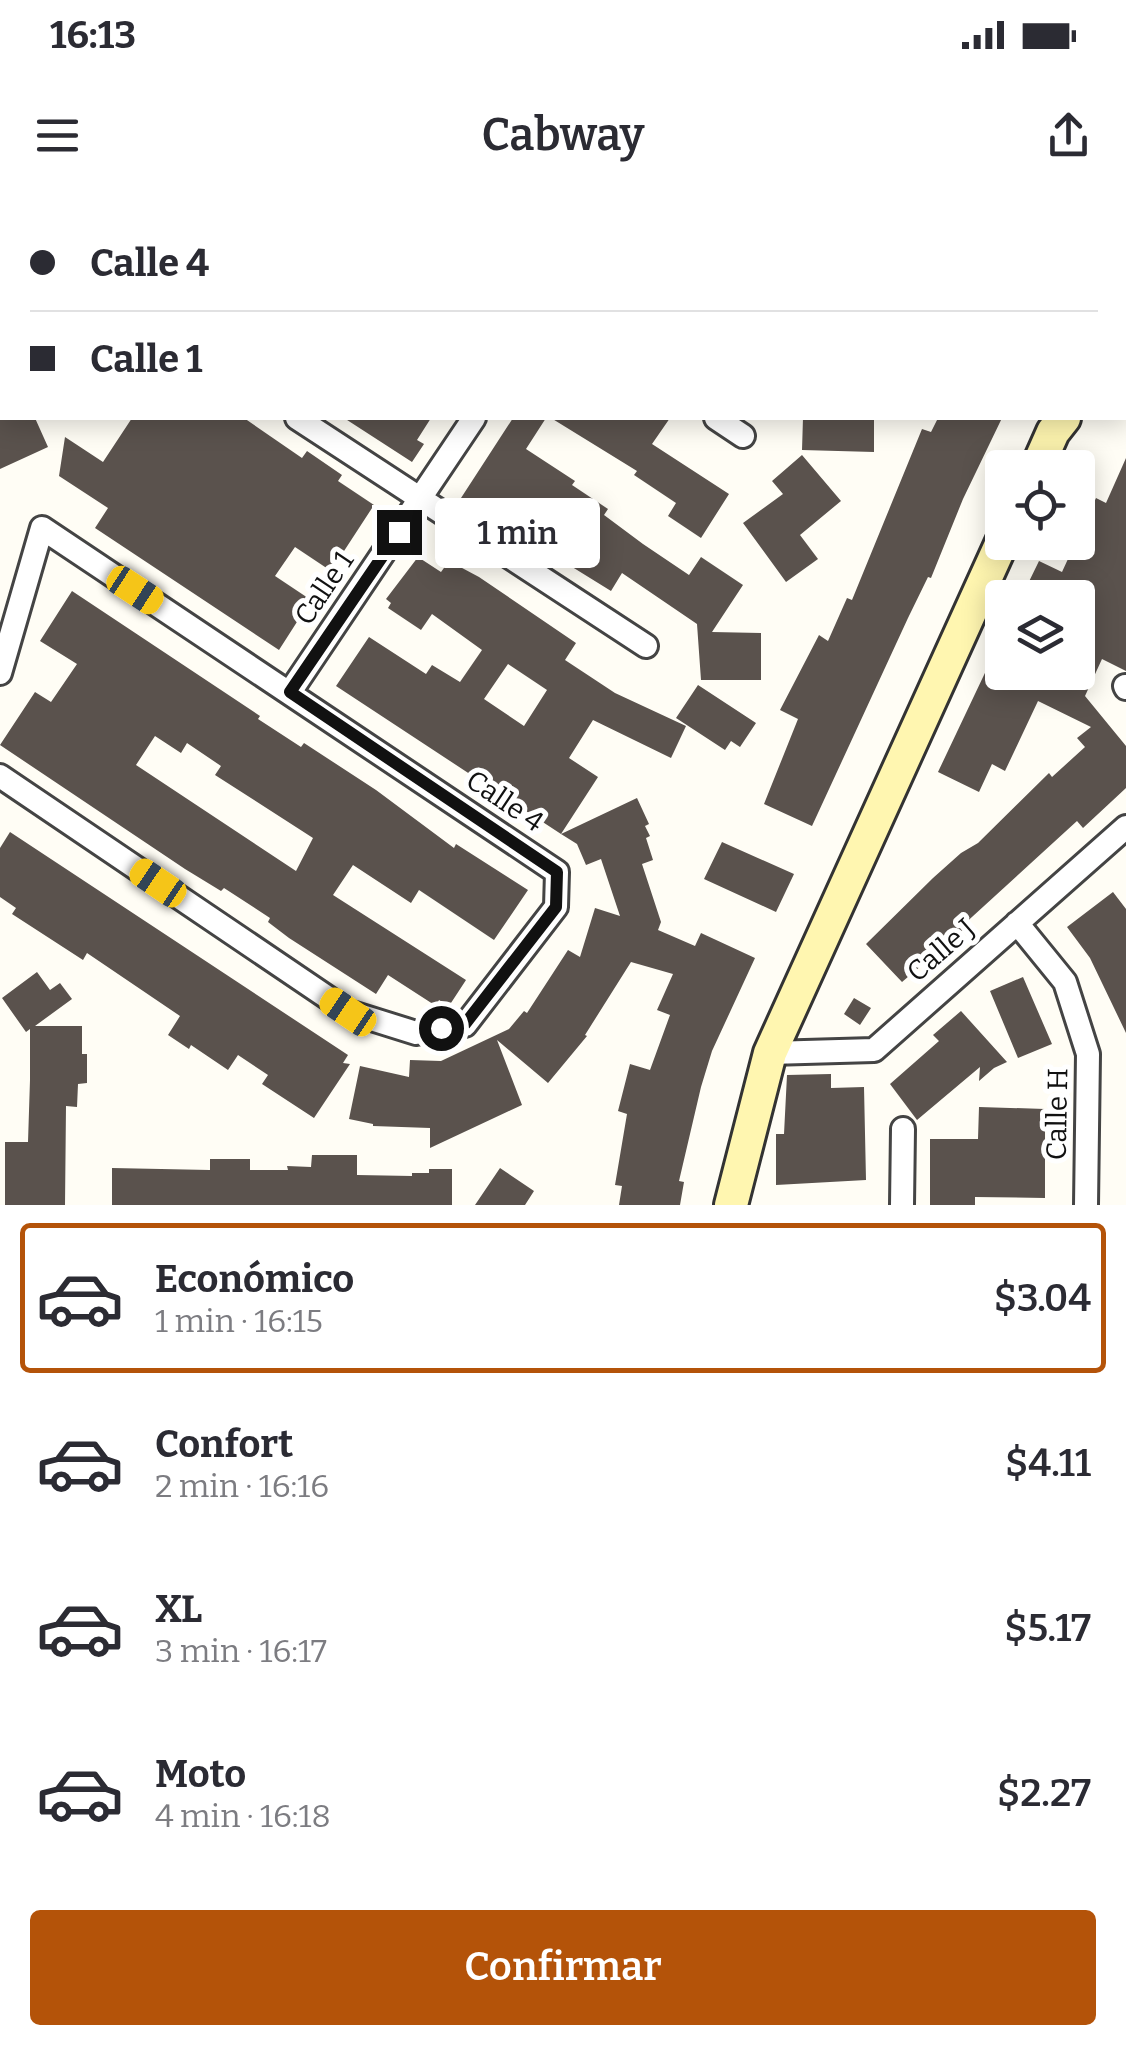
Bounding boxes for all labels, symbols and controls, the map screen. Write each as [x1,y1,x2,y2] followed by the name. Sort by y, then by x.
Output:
[50,12,136,58] text: 16:13
[30,108,85,163] icon: menu
[482,108,644,162] text: Cabway
[1041,108,1096,163] icon: share
[90,240,209,286] text: Calle 4
[90,336,202,382] text: Calle 1
[985,450,1095,690] map controls
[985,450,1095,560] button: locate
[434,497,599,567] callout: 1 min
[377,510,422,555] route end
[477,514,558,552] text: 1 min
[288,545,361,631] street label: Calle 1
[102,561,168,619] car
[985,580,1095,690] button: layers
[460,763,550,839] street label: Calle 4
[125,854,191,912] car
[900,912,982,988] street label: Calle J
[315,983,381,1041] car
[419,1006,464,1051] route start
[1040,1068,1074,1160] street label: Calle H
[35,1253,125,1343] icon: car
[155,1256,354,1302] text: Económico
[994,1275,1091,1321] text: $3.04
[155,1302,323,1340] text: 1 min · 16:15
[35,1418,125,1508] icon: car
[155,1421,293,1467] text: Confort
[1005,1440,1091,1486] text: $4.11
[155,1467,329,1505] text: 2 min · 16:16
[35,1583,125,1673] icon: car
[155,1586,202,1632] text: XL
[1004,1605,1091,1651] text: $5.17
[155,1632,327,1670] text: 3 min · 16:17
[35,1748,125,1838] icon: car
[155,1751,246,1797] text: Moto
[997,1770,1091,1816] text: $2.27
[155,1797,331,1835] text: 4 min · 16:18
[30,1910,1096,2025] button: Confirmar

